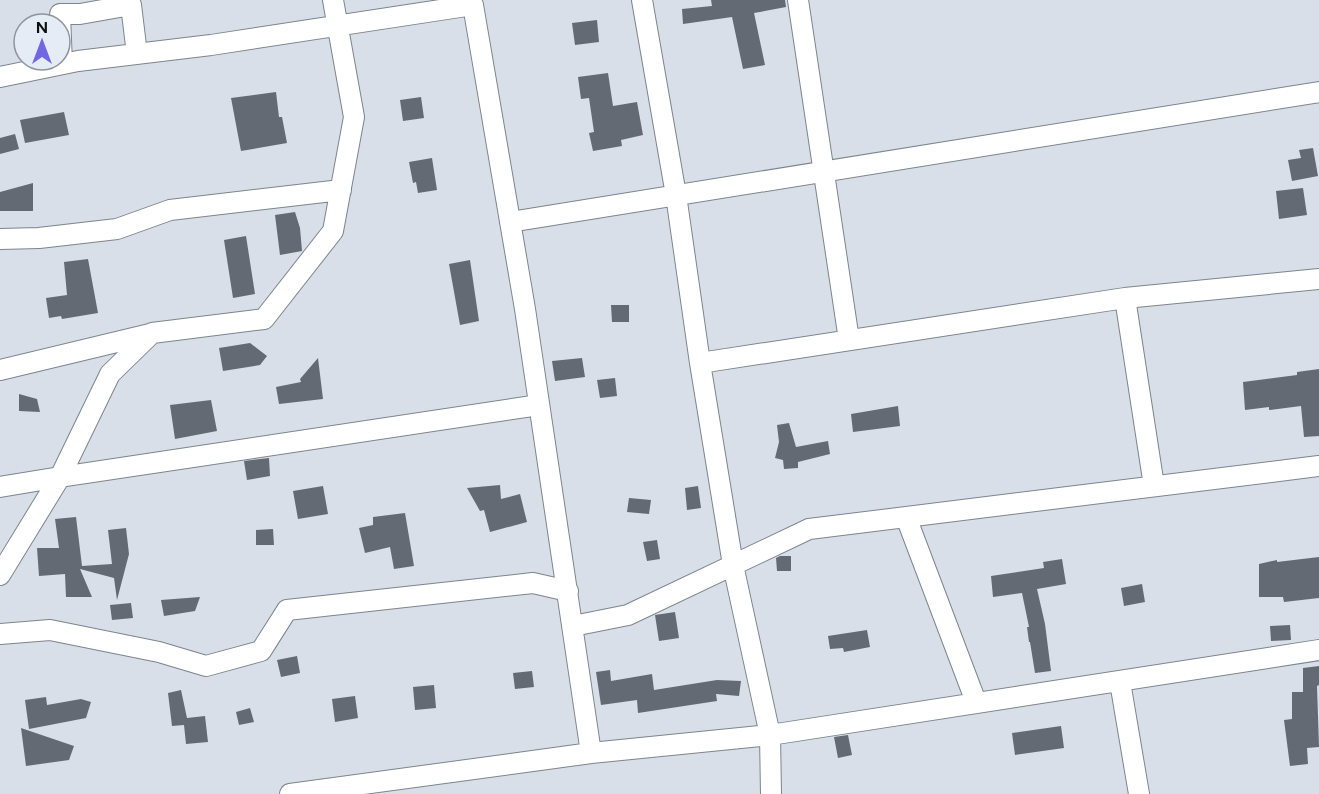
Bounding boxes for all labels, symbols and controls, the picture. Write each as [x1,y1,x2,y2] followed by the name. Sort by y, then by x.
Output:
[12,12,72,72] north arrow
[36,18,48,37] text: N

